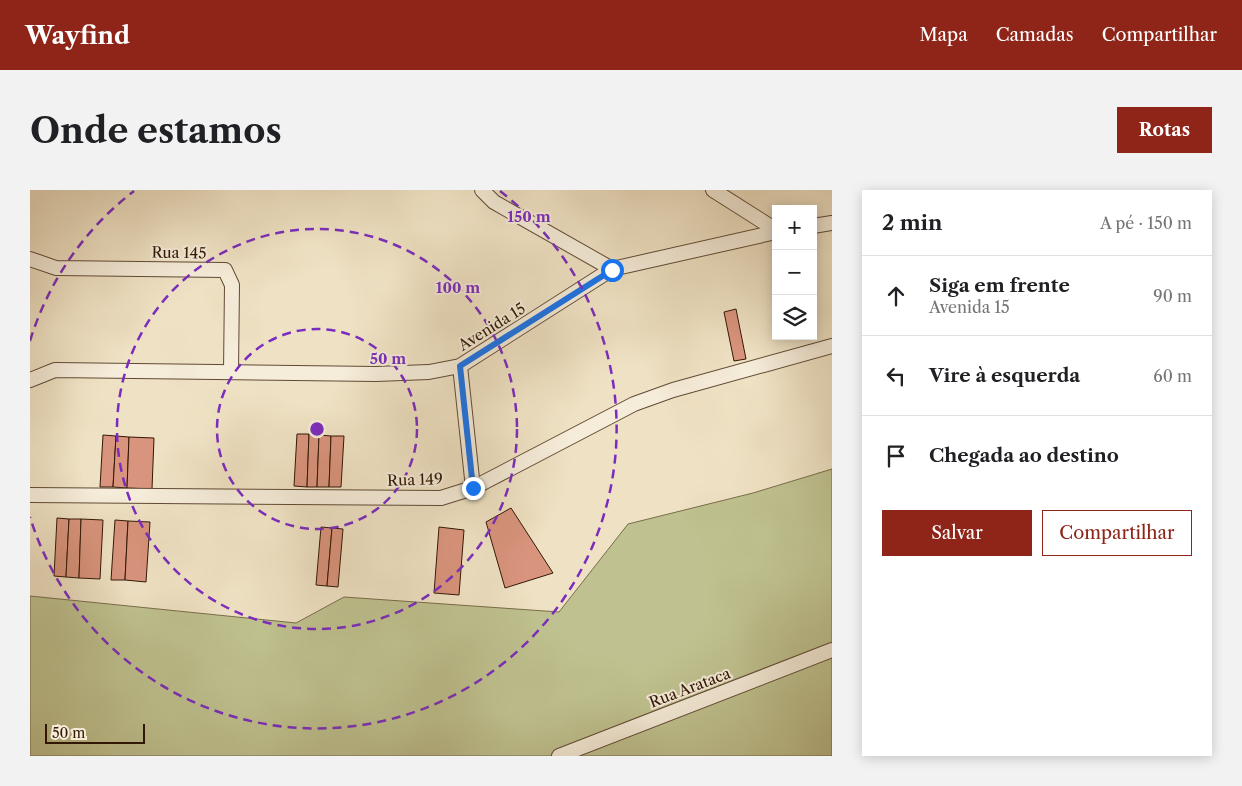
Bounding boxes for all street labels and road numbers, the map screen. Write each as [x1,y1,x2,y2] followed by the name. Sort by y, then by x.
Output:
[151,243,207,262] street label: Rua 145
[454,298,529,355] street label: Avenida 15
[387,469,443,490] street label: Rua 149
[646,663,733,712] street label: Rua Arataca

